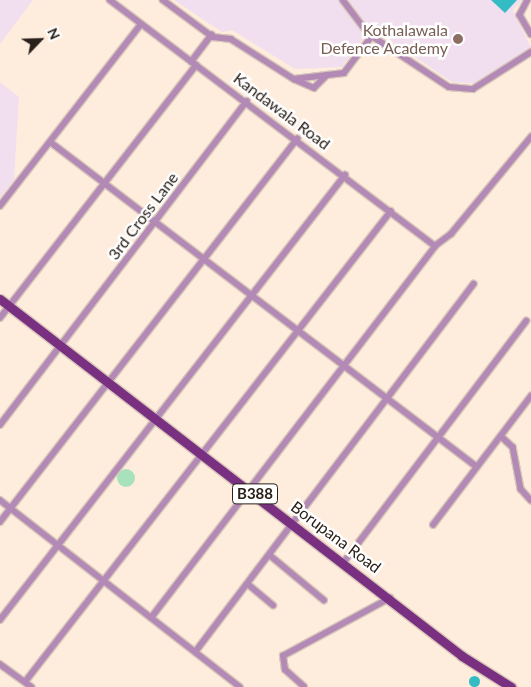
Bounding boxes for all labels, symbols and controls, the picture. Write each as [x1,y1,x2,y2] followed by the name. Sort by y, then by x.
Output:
[15,15,65,65] north arrow
[320,20,448,58] place label: Kothalawala Defence Academy
[44,25,64,42] text: N
[452,33,464,45] marker: Kothalawala Defence Academy
[230,68,334,154] street label: Kandawala Road
[104,168,182,264] street label: 3rd Cross Lane
[231,482,279,506] road number: B388
[287,497,385,577] street label: Borupana Road

